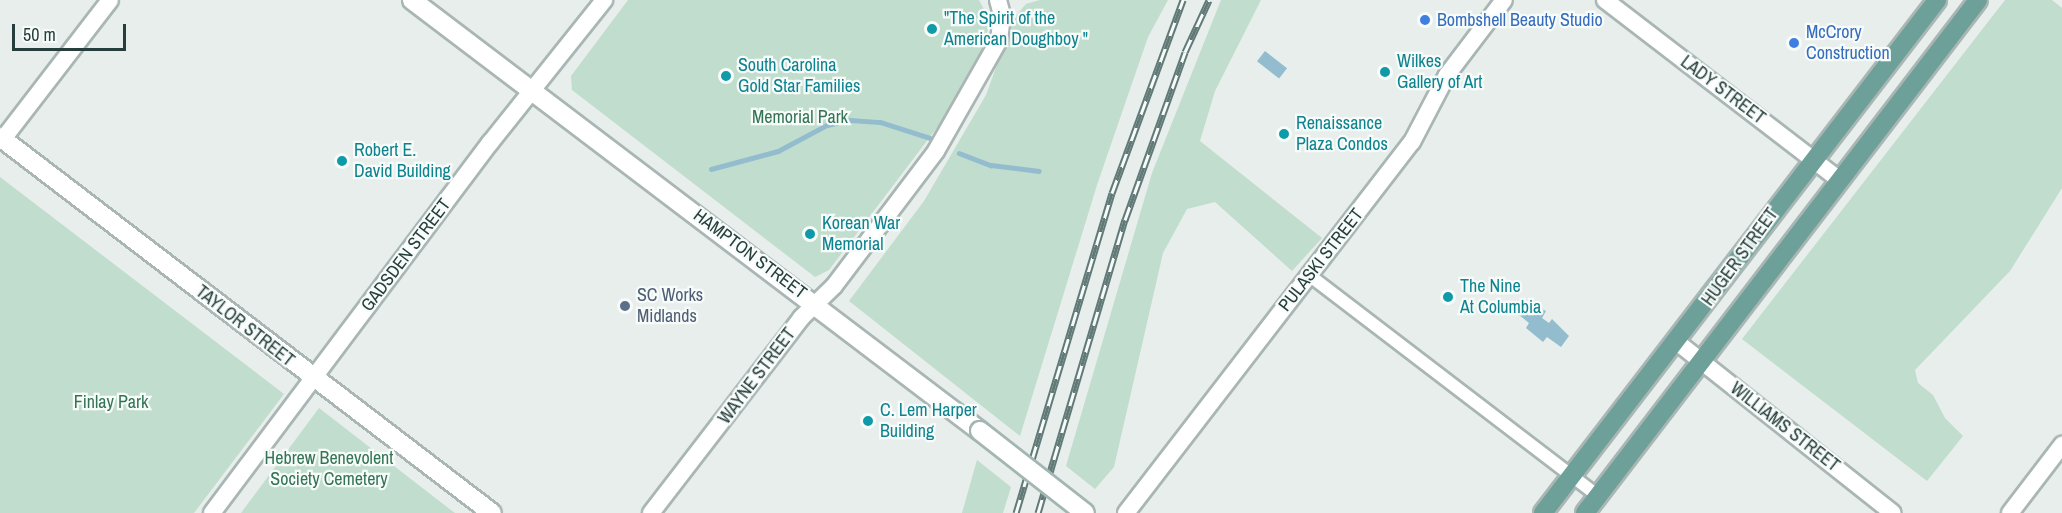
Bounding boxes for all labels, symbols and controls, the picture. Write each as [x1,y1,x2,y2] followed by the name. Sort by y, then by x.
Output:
[944,8,1088,50] place label: "The Spirit of the American Doughboy "
[1437,9,1603,31] place label: Bombshell Beauty Studio
[15,12,129,50] scale bar
[1418,13,1432,27] marker: Bombshell Beauty Studio
[23,22,56,47] text: 50 m
[925,22,939,36] marker: "The Spirit of the American Doughboy "
[1806,22,1890,64] place label: McCrory Construction
[1787,36,1801,50] marker: McCrory Construction
[1397,51,1483,94] place label: Wilkes Gallery of Art
[1676,51,1770,129] street label: LADY STREET
[738,55,860,98] place label: South Carolina Gold Star Families
[1378,65,1392,79] marker: Wilkes Gallery of Art
[719,69,733,83] marker: South Carolina Gold Star Families
[752,106,848,128] park label: Memorial Park
[1296,113,1388,156] place label: Renaissance Plaza Condos
[1277,127,1291,141] marker: Renaissance Plaza Condos
[354,140,451,182] place label: Robert E. David Building
[335,154,349,168] marker: Robert E. David Building
[357,194,455,316] street label: GADSDEN STREET
[689,204,811,304] street label: HAMPTON STREET
[1274,204,1368,316] street label: PULASKI STREET
[1697,204,1783,310] street label: HUGER STREET
[822,213,900,256] place label: Korean War Memorial
[803,227,817,241] marker: Korean War Memorial
[1460,276,1541,318] place label: The Nine At Columbia
[191,281,299,371] street label: TAYLOR STREET
[637,285,703,328] place label: SC Works Midlands
[1441,290,1455,304] marker: The Nine At Columbia
[618,299,632,313] marker: SC Works Midlands
[714,324,800,428] street label: WAYNE STREET
[1726,378,1844,476] street label: WILLIAMS STREET
[74,391,148,413] park label: Finlay Park
[880,400,977,442] place label: C. Lem Harper Building
[861,414,875,428] marker: C. Lem Harper Building
[265,448,393,490] park label: Hebrew Benevolent Society Cemetery

